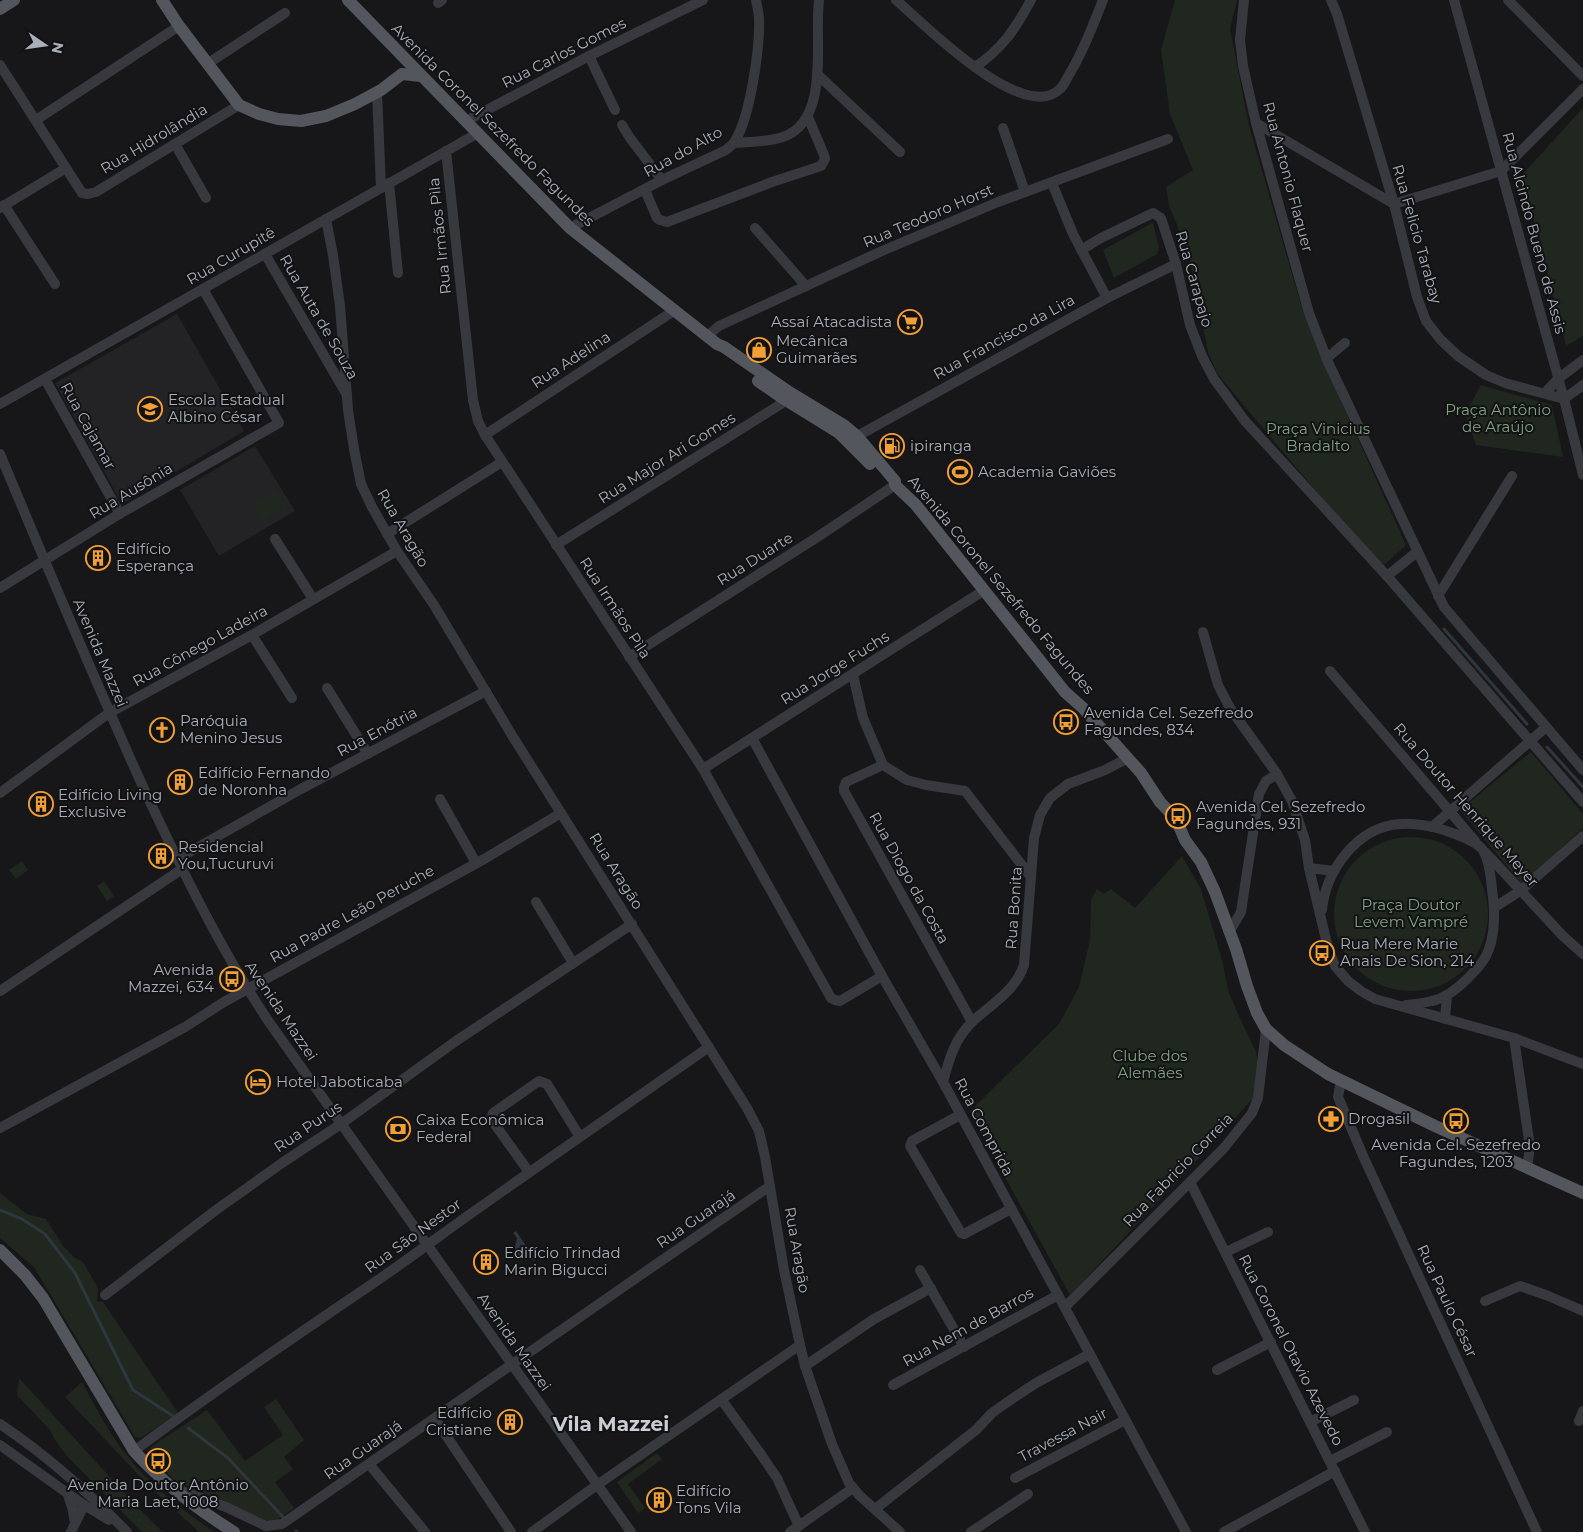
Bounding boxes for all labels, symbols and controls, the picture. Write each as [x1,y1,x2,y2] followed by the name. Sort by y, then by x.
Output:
[498,13,629,92] street label: Rua Carlos Gomes
[388,19,599,230] street label: Avenida Coronel Sezefredo Fagundes
[20,20,70,70] north arrow
[48,40,68,55] text: N
[97,99,211,178] street label: Rua Hidrolândia
[1259,100,1318,254] street label: Rua Antonio Flaquer
[640,122,725,181] street label: Rua do Alto
[1498,130,1571,336] street label: Rua Alcindo Bueno de Assis
[1389,162,1447,306] street label: Rua Felicio Tarabay
[424,177,455,295] street label: Rua Irmãos Pìla
[860,180,996,252] street label: Rua Teodoro Horst
[183,223,278,289] street label: Rua Curupitê
[1172,228,1217,329] street label: Rua Carapajo
[276,251,363,383] street label: Rua Auta de Souza
[930,290,1078,383] street label: Rua Francisco da Lira
[897,309,923,335] supermarket icon: Assaí Atacadista
[771,312,892,331] place label: Assaí Atacadista
[528,327,614,392] street label: Rua Adelina
[776,331,857,367] place label: Mecânica Guimarães
[746,337,772,363] shop icon: Mecânica Guimarães
[57,379,120,473] street label: Rua Cajamar
[168,390,285,426] place label: Escola Estadual Albino César
[137,396,163,422] school or university icon: Escola Estadual Albino César
[1445,400,1551,436] park label: Praça Antônio de Araújo
[595,408,739,508] street label: Rua Major Ari Gomes
[1266,419,1370,455] park label: Praça Vinicius Bradalto
[879,433,905,459] fuel station icon: ipiranga
[910,436,972,455] place label: ipiranga
[85,458,176,523] street label: Rua Ausônia
[947,459,973,485] sports icon: Academia Gaviões
[978,462,1116,481] place label: Academia Gaviões
[904,471,1099,698] street label: Avenida Coronel Sezefredo Fagundes
[373,485,433,570] street label: Rua Aragão
[713,528,796,589] street label: Rua Duarte
[116,539,194,575] place label: Edifício Esperança
[85,545,111,571] building icon: Edifício Esperança
[576,553,655,662] street label: Rua Irmãos Pìla
[69,596,132,710] street label: Avenida Mazzei
[129,601,271,691] street label: Rua Cônego Ladeira
[777,626,893,709] street label: Rua Jorge Fuchs
[333,702,420,761] street label: Rua Enótria
[1084,703,1253,739] place label: Avenida Cel. Sezefredo Fagundes, 834
[1053,709,1079,735] bus stop icon: Avenida Cel. Sezefredo Fagundes, 834
[180,711,282,747] place label: Paróquia Menino Jesus
[149,717,175,743] church icon: Paróquia Menino Jesus
[1390,719,1543,891] street label: Rua Doutor Henrique Meyer
[198,763,330,799] place label: Edifício Fernando de Noronha
[167,769,193,795] building icon: Edifício Fernando de Noronha
[58,785,162,821] place label: Edifício Living Exclusive
[28,791,54,817] building icon: Edifício Living Exclusive
[1196,797,1365,833] place label: Avenida Cel. Sezefredo Fagundes, 931
[1165,803,1191,829] bus stop icon: Avenida Cel. Sezefredo Fagundes, 931
[865,809,954,947] street label: Rua Diogo da Costa
[585,829,648,913] street label: Rua Aragão
[178,837,274,873] place label: Residencial You,Tucuruvi
[148,843,174,869] building icon: Residencial You,Tucuruvi
[266,860,437,967] street label: Rua Padre Leão Peruche
[1001,866,1026,950] street label: Rua Bonita
[1354,895,1468,931] park label: Praça Doutor Levem Vampré
[1340,934,1474,970] place label: Rua Mere Marie Anais De Sion, 214
[1309,940,1335,966] bus stop icon: Rua Mere Marie Anais De Sion, 214
[241,957,322,1064] street label: Avenida Mazzei
[128,960,214,996] place label: Avenida Mazzei, 634
[219,966,245,992] bus stop icon: Avenida Mazzei, 634
[1113,1046,1187,1082] park label: Clube dos Alemães
[245,1069,271,1095] hotel icon: Hotel Jaboticaba
[276,1072,403,1091] place label: Hotel Jaboticaba
[951,1074,1018,1179] street label: Rua Comprida
[270,1097,345,1156] street label: Rua Purus
[1318,1106,1344,1132] pharmacy icon: Drogasil
[1443,1108,1469,1134] bus stop icon: Avenida Cel. Sezefredo Fagundes, 1203
[1118,1109,1237,1231] street label: Rua Fabricio Correia
[1348,1109,1410,1128] place label: Drogasil
[416,1110,544,1146] place label: Caixa Econômica Federal
[385,1116,411,1142] bank icon: Caixa Econômica Federal
[1371,1135,1541,1171] place label: Avenida Cel. Sezefredo Fagundes, 1203
[652,1185,739,1252] street label: Rua Guarajá
[361,1194,465,1277] street label: Rua São Nestor
[781,1205,814,1295] street label: Rua Aragão
[1413,1241,1482,1360] street label: Rua Paulo César
[504,1243,621,1279] place label: Edifício Trindad Marin Bigucci
[473,1249,499,1275] building icon: Edifício Trindad Marin Bigucci
[1235,1251,1348,1449] street label: Rua Coronel Otavio Azevedo
[899,1283,1036,1370] street label: Rua Nem de Barros
[473,1289,555,1395] street label: Avenida Mazzei
[426,1403,492,1439] place label: Edifício Cristiane
[1015,1403,1110,1466] street label: Travessa Nair
[497,1409,523,1435] building icon: Edifício Cristiane
[552,1412,669,1436] district label: Vila Mazzei
[320,1416,406,1484] street label: Rua Guarajá
[145,1448,171,1474] bus stop icon: Avenida Doutor Antônio Maria Laet, 1008
[67,1475,249,1511] place label: Avenida Doutor Antônio Maria Laet, 1008
[676,1481,742,1517] place label: Edifício Tons Vila
[646,1487,672,1513] building icon: Edifício Tons Vila

